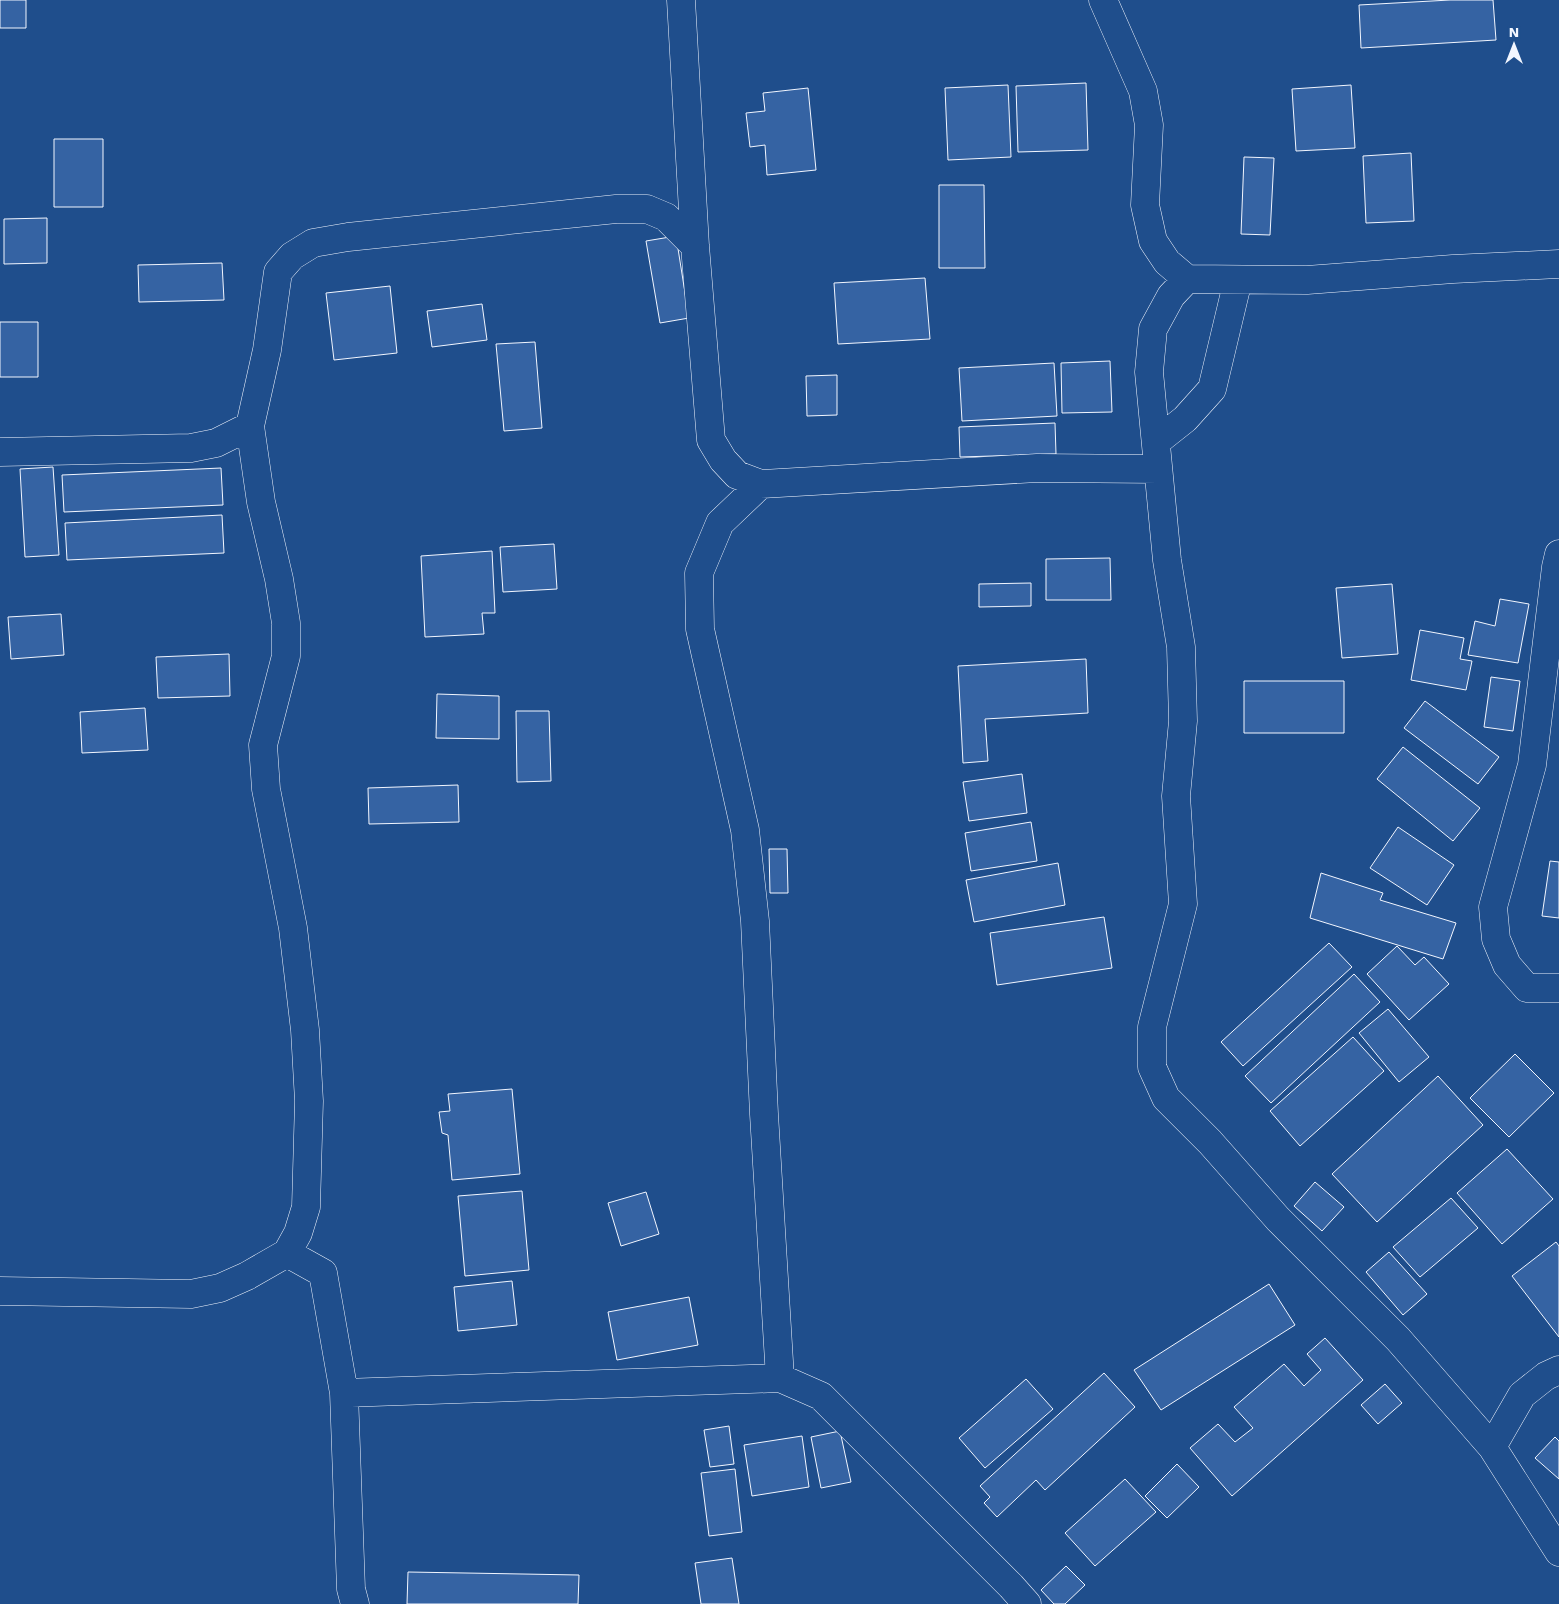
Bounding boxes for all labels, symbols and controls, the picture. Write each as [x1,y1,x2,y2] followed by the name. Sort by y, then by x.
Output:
[1489,20,1539,70] north arrow
[1509,24,1519,40] text: N

